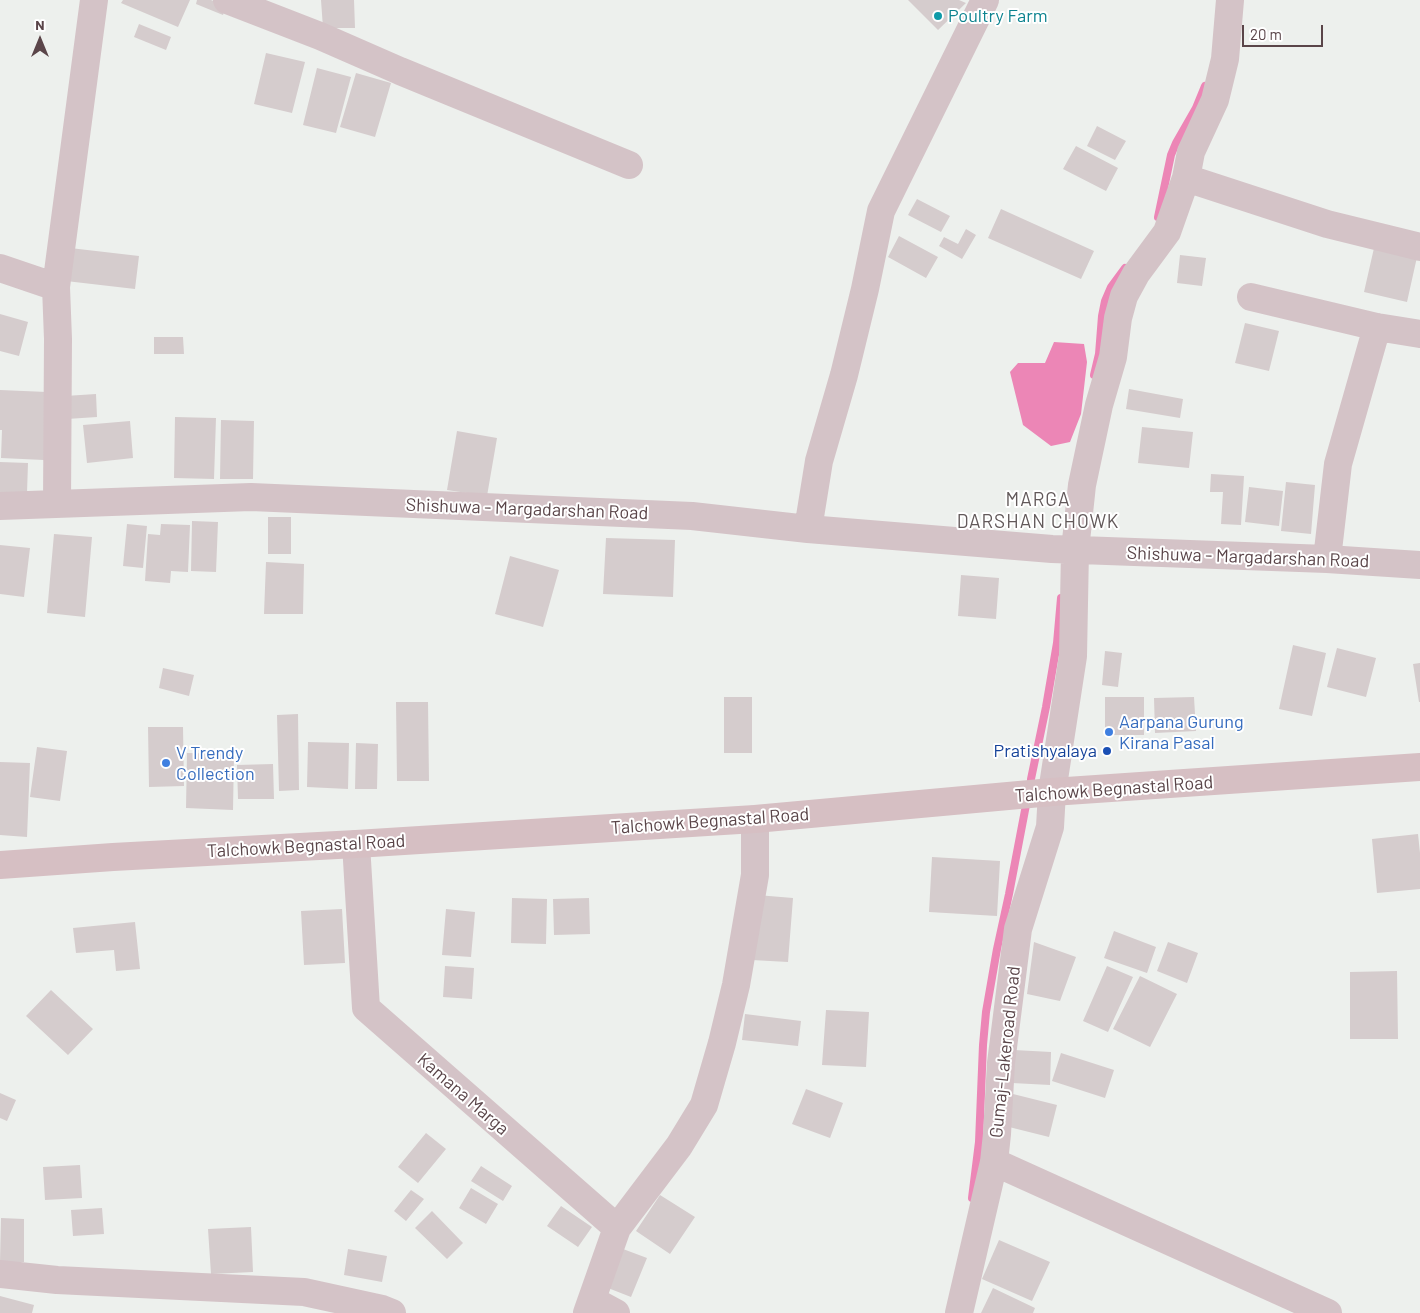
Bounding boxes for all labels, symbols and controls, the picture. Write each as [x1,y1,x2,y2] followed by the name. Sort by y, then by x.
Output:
[948,5,1048,27] place label: Poultry Farm
[932,10,944,22] marker: Poultry Farm
[15,15,65,65] north arrow
[1245,15,1326,47] scale bar
[35,16,45,33] text: N
[1250,25,1282,43] text: 20 m
[955,489,1121,533] district label: MARGA DARSHAN CHOWK
[405,494,649,524] street label: Shishuwa - Margadarshan Road
[1126,542,1370,572] street label: Shishuwa - Margadarshan Road
[1119,711,1244,754] place label: Aarpana Gurung Kirana Pasal
[1103,726,1115,738] marker: Aarpana Gurung Kirana Pasal
[994,740,1097,762] place label: Pratishyalaya
[176,742,255,784] place label: V Trendy Collection
[1101,745,1113,757] marker: Pratishyalaya
[160,757,172,769] marker: V Trendy Collection
[1014,771,1214,807] street label: Talchowk Begnastal Road
[610,803,810,839] street label: Talchowk Begnastal Road
[206,830,406,862] street label: Talchowk Begnastal Road
[985,965,1025,1139] street label: Gumaj-Lakeroad Road
[413,1048,513,1140] street label: Kamana Marga

